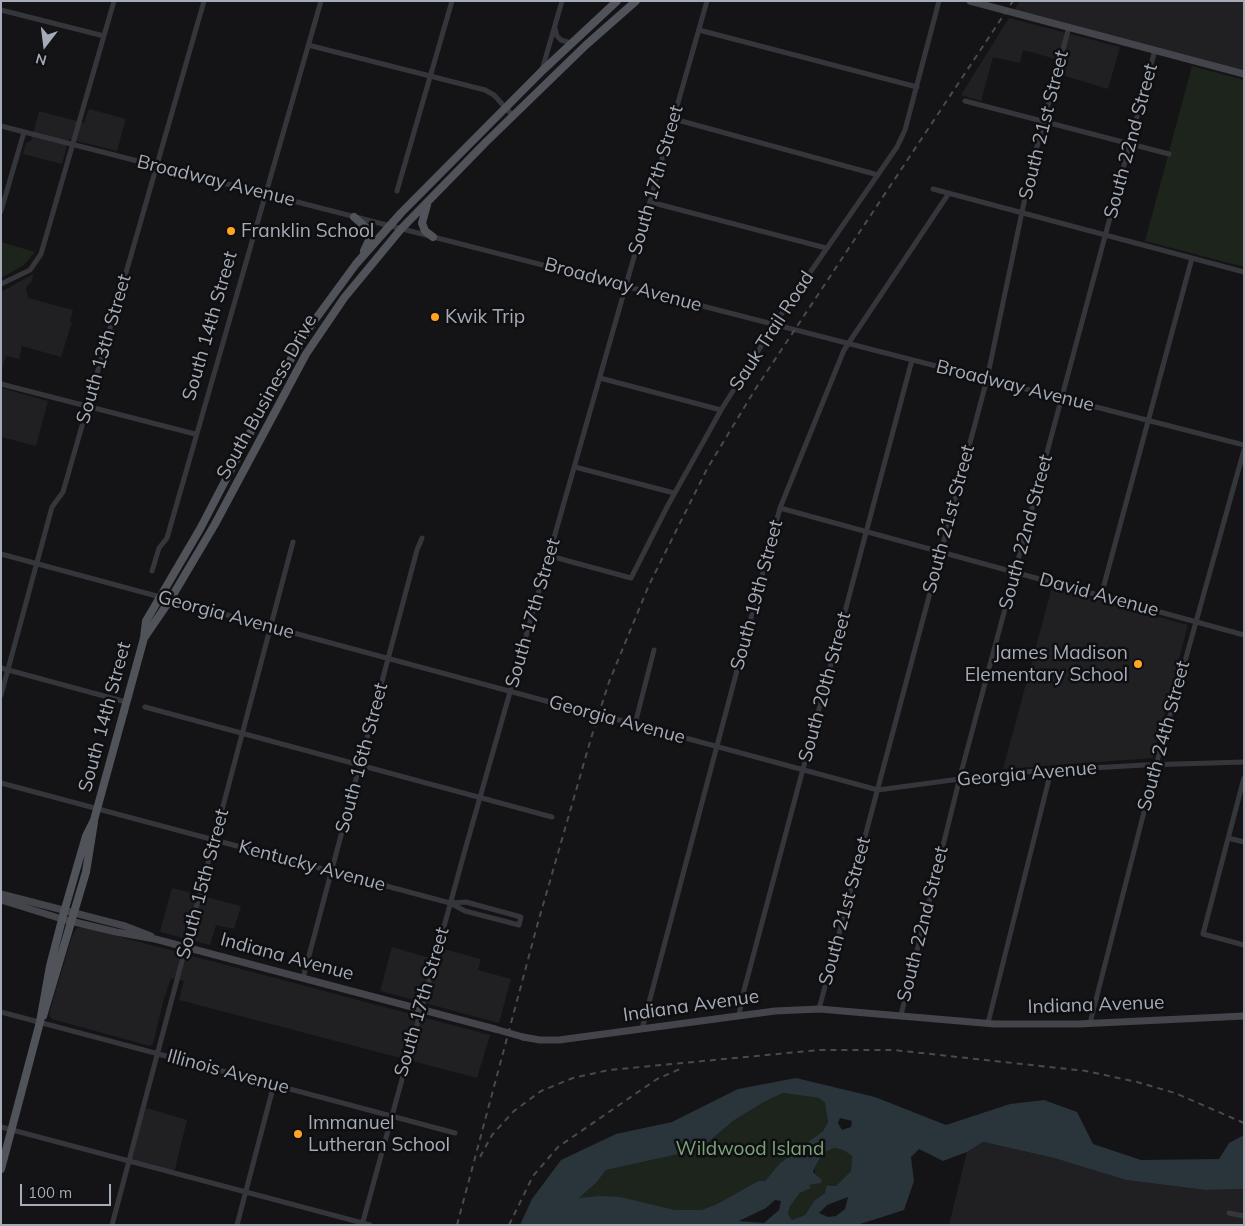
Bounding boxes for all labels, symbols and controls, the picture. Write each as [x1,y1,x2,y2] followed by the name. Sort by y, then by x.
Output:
[20,20,70,70] north arrow
[1014,48,1074,202] street label: South 21st Street
[34,49,49,70] text: N
[1099,61,1163,221] street label: South 22nd Street
[624,103,688,257] street label: South 17th Street
[135,150,297,212] street label: Broadway Avenue
[241,220,374,242] place label: Franklin School
[225,225,237,237] marker: Franklin School
[178,249,242,403] street label: South 14th Street
[542,253,704,317] street label: Broadway Avenue
[725,267,819,395] street label: Sauk Trail Road
[72,272,136,426] street label: South 13th Street
[445,306,525,328] place label: Kwik Trip
[212,310,322,484] street label: South Business Drive
[429,311,441,323] marker: Kwik Trip
[934,355,1096,417] street label: Broadway Avenue
[918,442,980,596] street label: South 21st Street
[994,452,1058,612] street label: South 22nd Street
[726,517,788,673] street label: South 19th Street
[501,536,565,690] street label: South 17th Street
[1037,568,1161,622] street label: David Avenue
[155,586,297,644] street label: Georgia Avenue
[794,609,856,765] street label: South 20th Street
[74,639,136,795] street label: South 14th Street
[965,642,1128,686] place label: James Madison Elementary School
[1132,658,1144,670] marker: James Madison Elementary School
[1133,658,1195,814] street label: South 24th Street
[331,680,393,836] street label: South 16th Street
[546,691,688,749] street label: Georgia Avenue
[956,757,1098,791] street label: Georgia Avenue
[172,806,234,962] street label: South 15th Street
[814,834,876,988] street label: South 21st Street
[236,835,388,897] street label: Kentucky Avenue
[893,844,953,1004] street label: South 22nd Street
[390,925,454,1079] street label: South 17th Street
[218,928,356,986] street label: Indiana Avenue
[622,985,760,1027] street label: Indiana Avenue
[1027,991,1165,1019] street label: Indiana Avenue
[164,1045,292,1099] street label: Illinois Avenue
[308,1112,450,1156] place label: Immanuel Lutheran School
[292,1128,304,1140] marker: Immanuel Lutheran School
[676,1138,824,1160] park label: Wildwood Island
[22,1174,114,1206] scale bar
[28,1183,72,1202] text: 100 m

